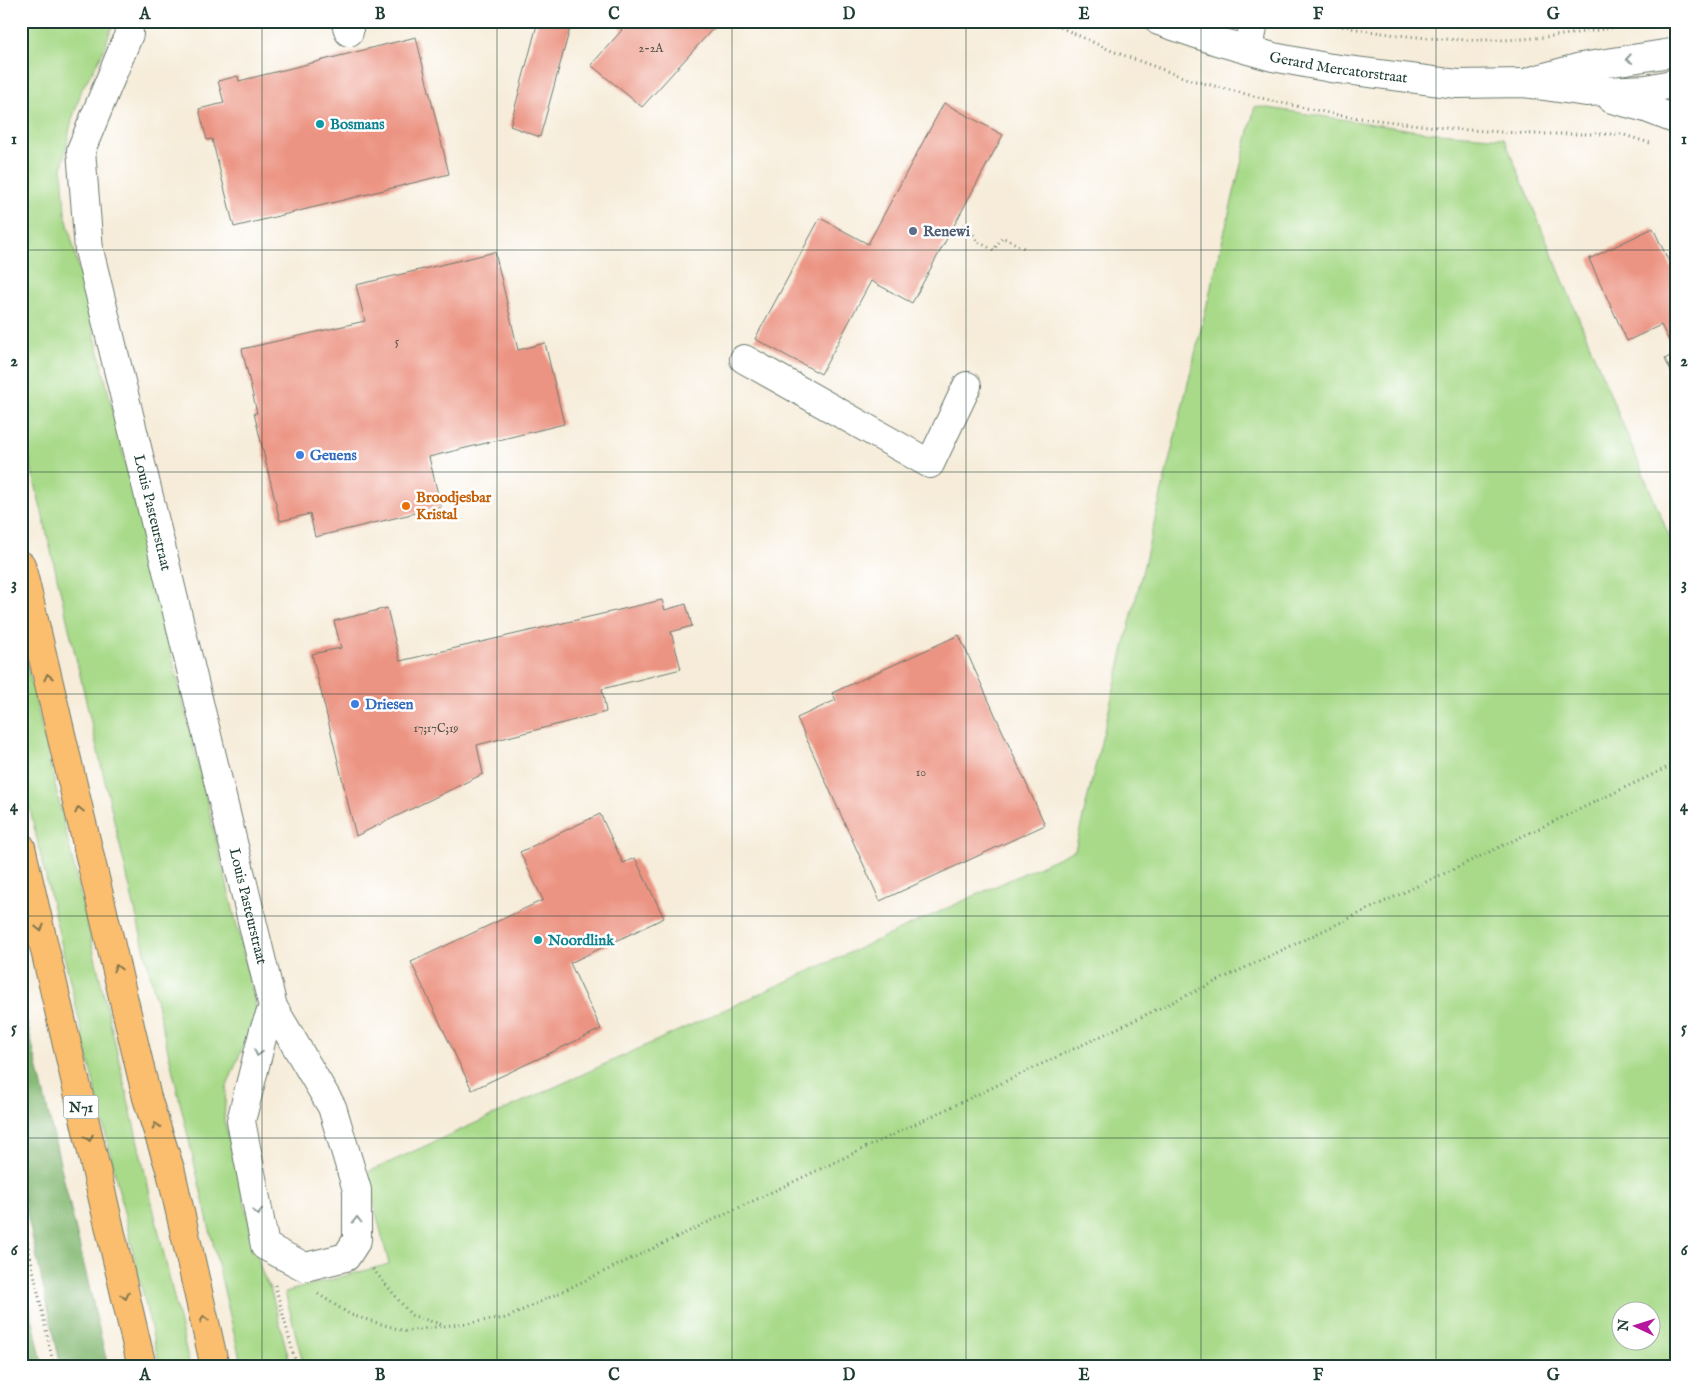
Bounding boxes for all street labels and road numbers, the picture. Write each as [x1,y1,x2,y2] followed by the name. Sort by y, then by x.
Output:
[1268,48,1409,88] street label: Gerard Mercatorstraat
[129,453,176,573] street label: Louis Pasteurstraat
[225,846,271,966] street label: Louis Pasteurstraat
[64,1096,98,1118] road number: N71

